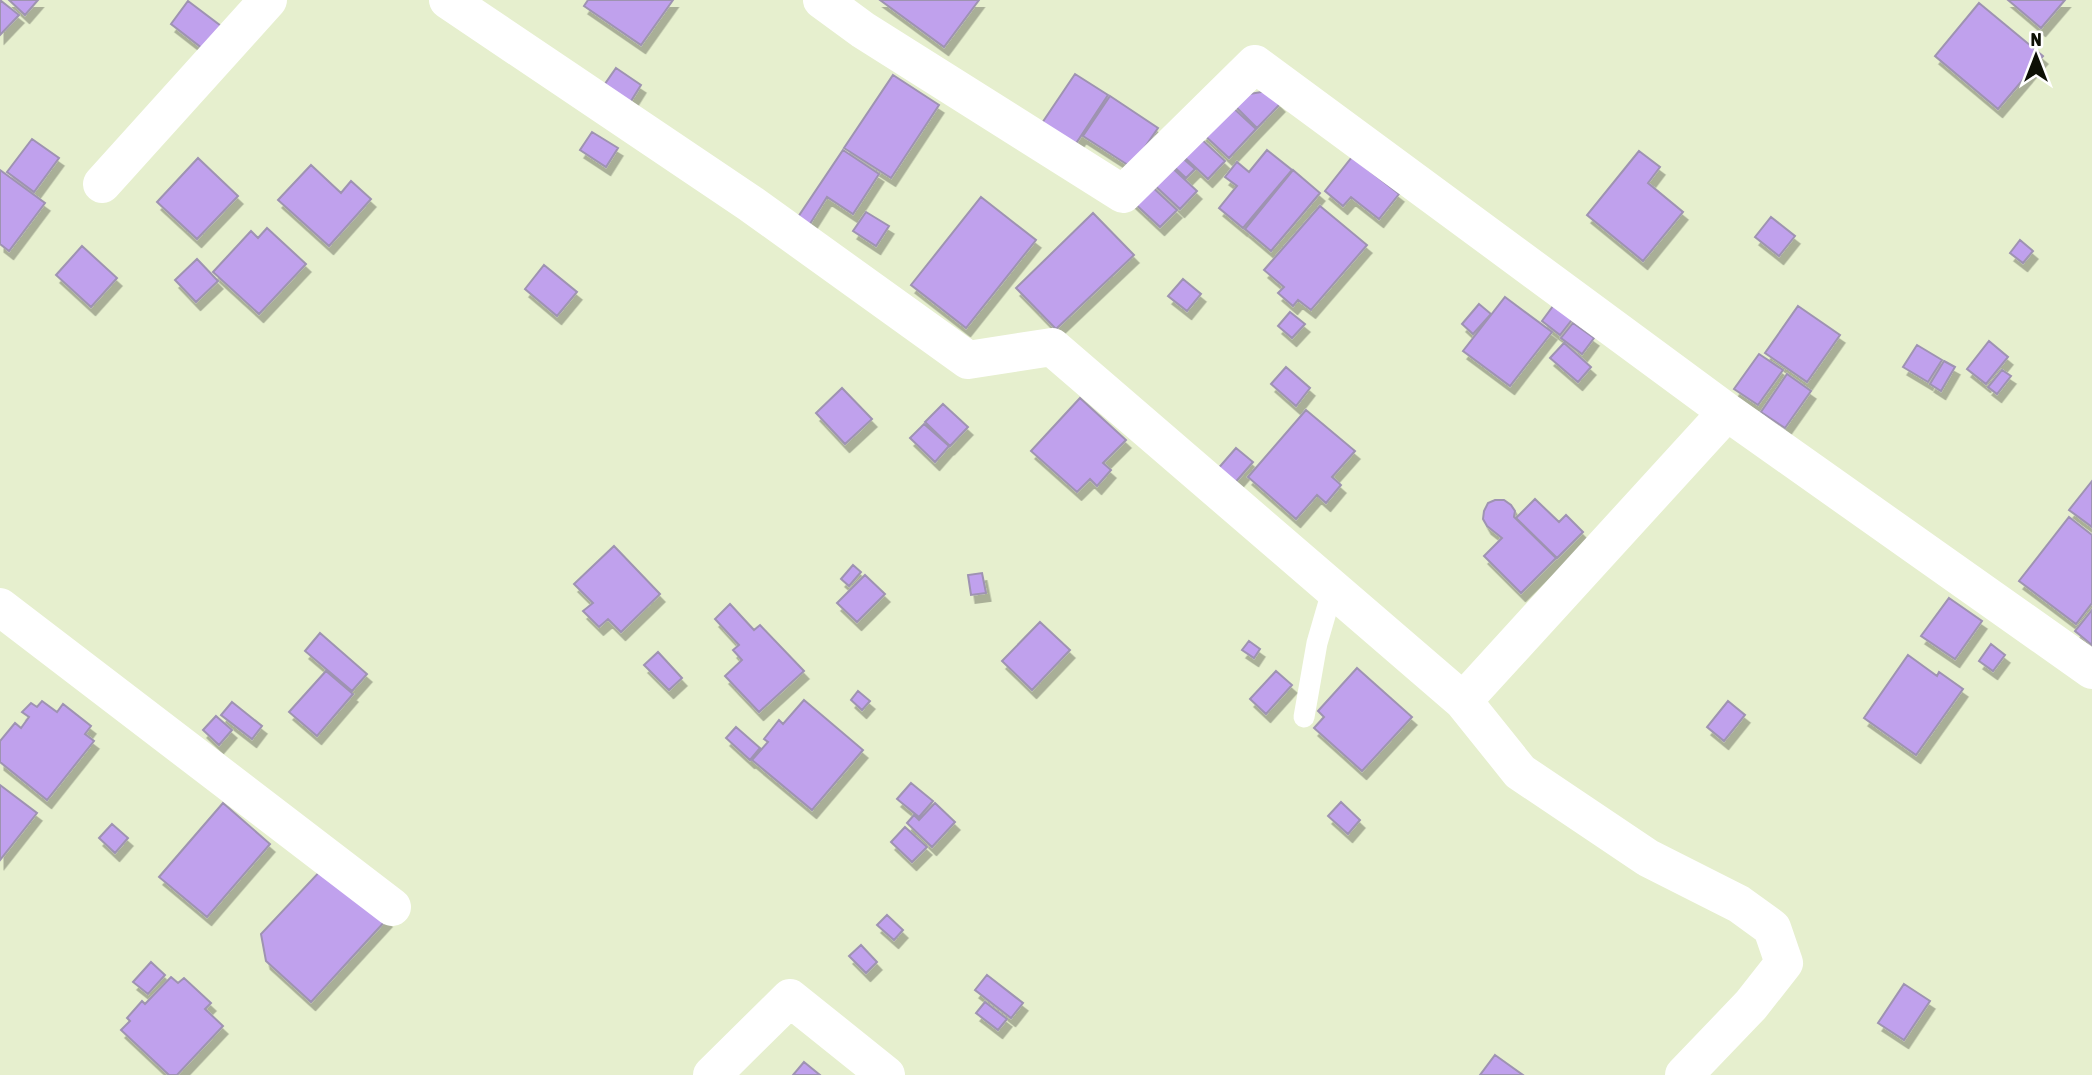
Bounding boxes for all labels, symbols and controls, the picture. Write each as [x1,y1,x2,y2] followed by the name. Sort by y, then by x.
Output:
[2001,21,2071,91] north arrow
[2030,28,2042,50] text: N

